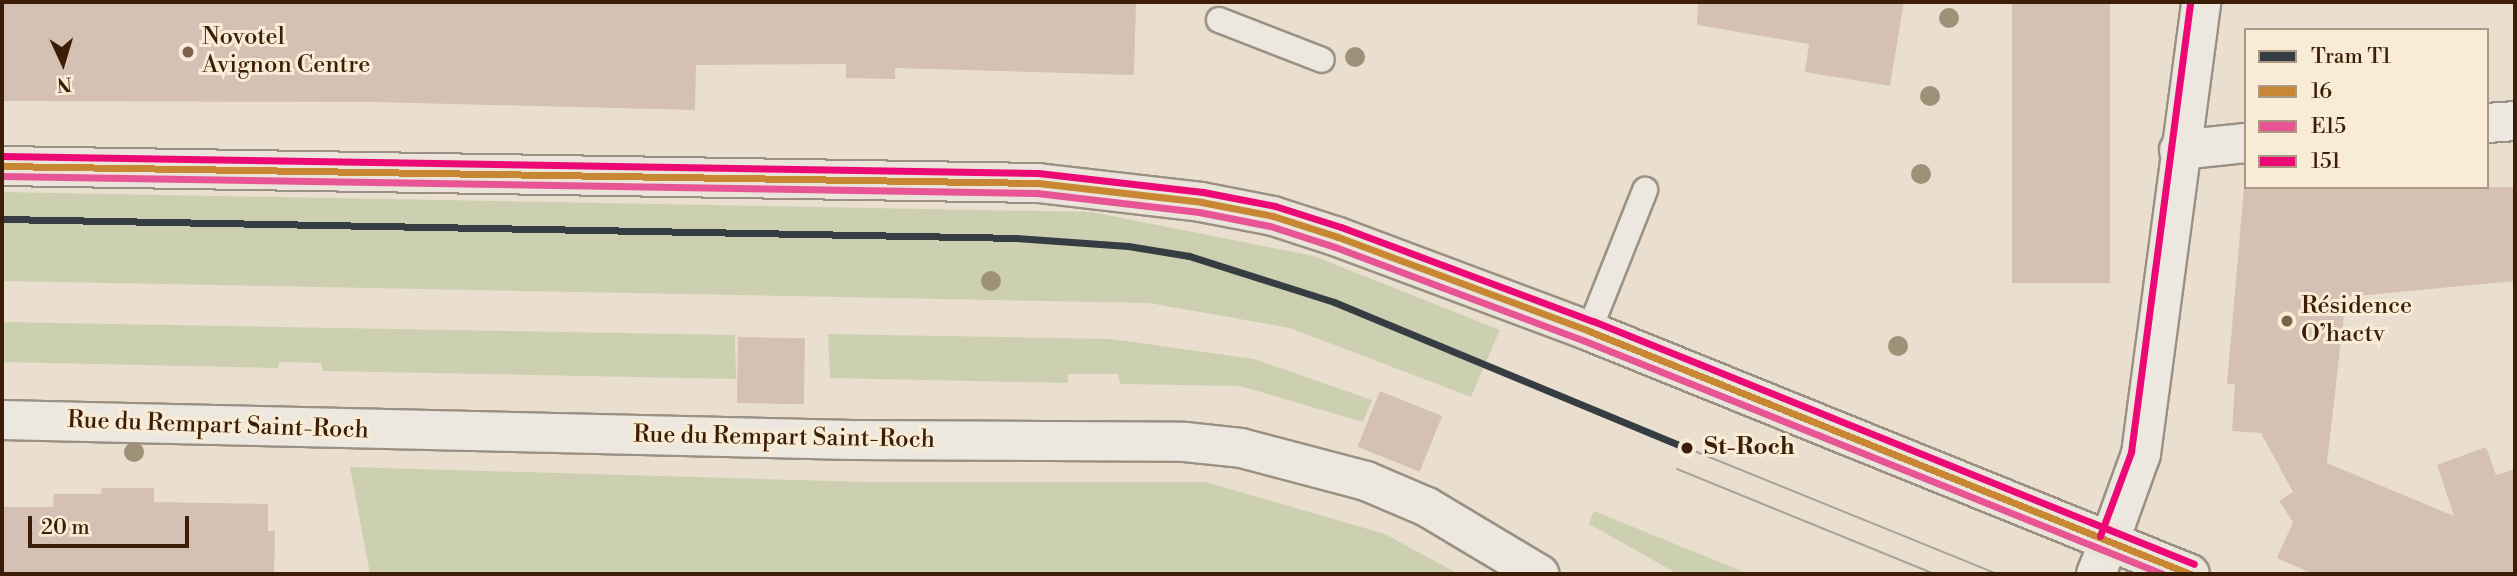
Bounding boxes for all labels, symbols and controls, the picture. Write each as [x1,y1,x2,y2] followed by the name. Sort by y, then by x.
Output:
[202,24,370,80] place label: Novotel Avignon Centre
[28,28,98,98] north arrow
[2244,28,2489,189] legend
[180,44,196,60] marker: Novotel Avignon Centre
[2311,44,2391,70] text: Tram T1
[56,71,73,96] text: N
[2311,79,2332,105] text: 16
[2311,114,2346,140] text: E15
[2311,149,2341,175] text: 151
[2301,293,2412,349] place label: Résidence O’hactv
[2279,313,2295,329] marker: Résidence O’hactv
[67,406,369,446] street label: Rue du Rempart Saint-Roch
[633,421,935,455] street label: Rue du Rempart Saint-Roch
[1704,434,1795,462] place label: St-Roch
[1676,437,1698,459] marker: St-Roch
[32,503,192,546] scale bar
[41,515,90,541] text: 20 m

